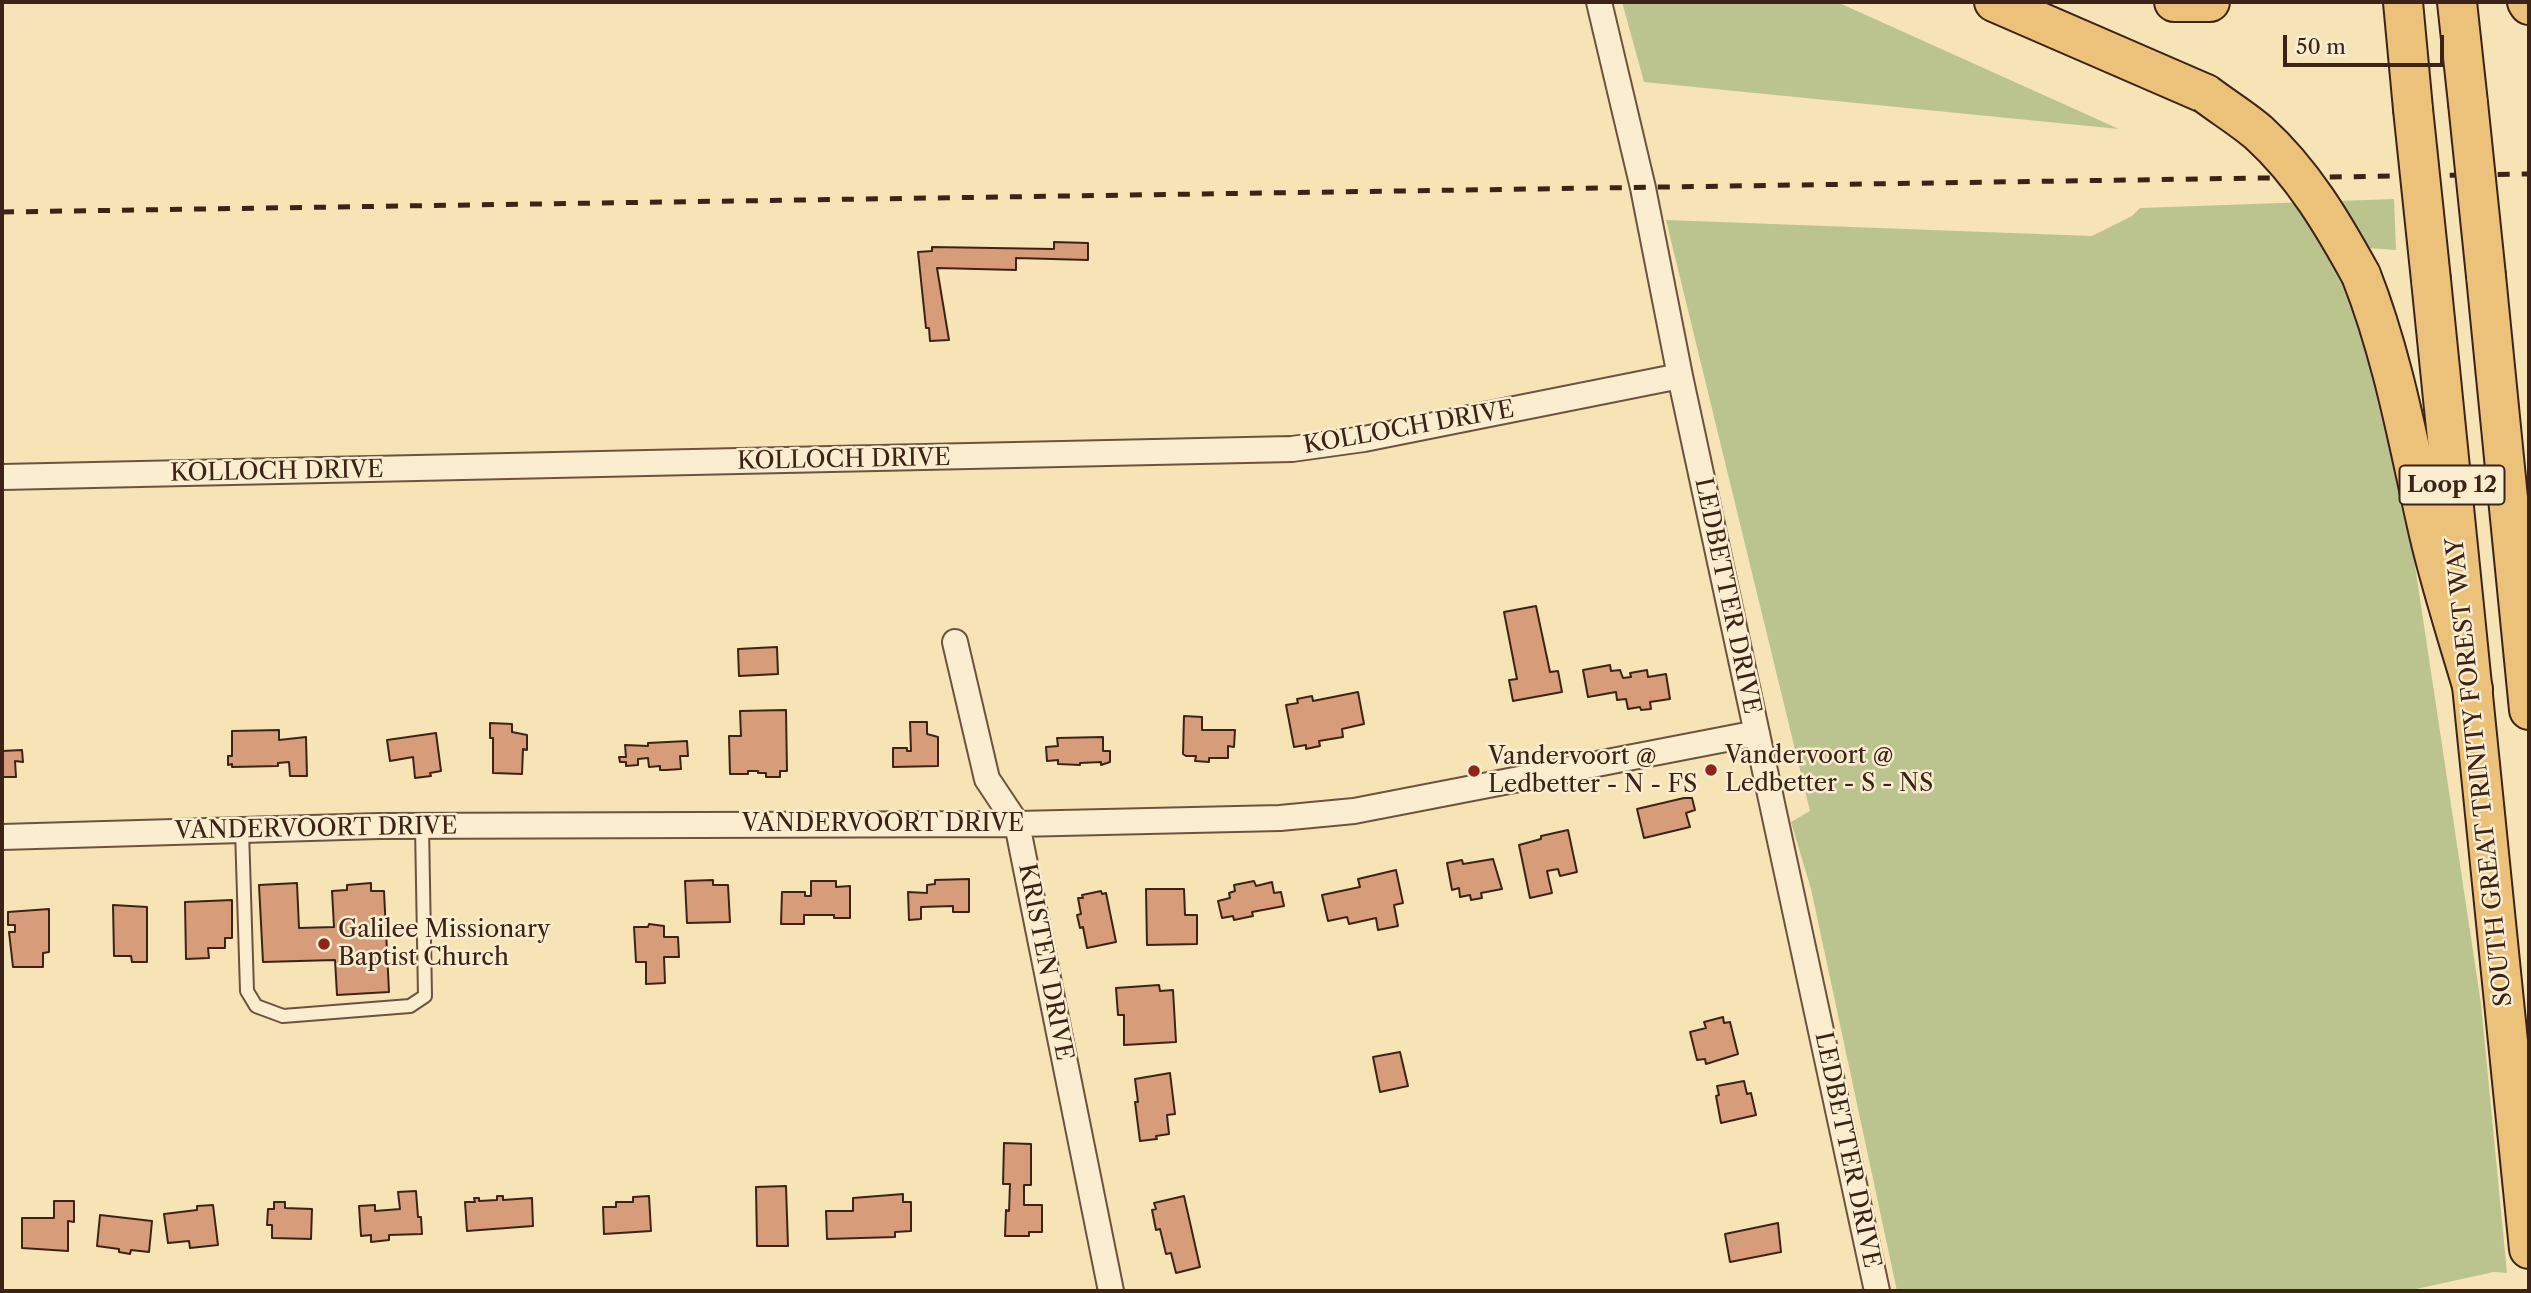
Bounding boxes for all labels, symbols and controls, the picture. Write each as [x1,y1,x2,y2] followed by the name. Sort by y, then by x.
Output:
[2286,21,2447,65] scale bar
[2296,34,2346,59] text: 50 m
[1301,395,1517,461] street label: KOLLOCH DRIVE
[737,444,951,476] street label: KOLLOCH DRIVE
[170,456,384,488] street label: KOLLOCH DRIVE
[2400,466,2504,505] road number: Loop 12
[1688,475,1766,717] street label: LEDBETTER DRIVE
[2441,536,2519,1008] street label: SOUTH GREAT TRINITY FOREST WAY
[1725,742,1933,798] place label: Vandervoort @ Ledbetter - S - NS
[1488,743,1697,799] place label: Vandervoort @ Ledbetter - N - FS
[1703,762,1719,778] marker: Vandervoort @ Ledbetter - S - NS
[1466,763,1482,779] marker: Vandervoort @ Ledbetter - N - FS
[742,810,1024,838] street label: VANDERVOORT DRIVE
[174,812,458,846] street label: VANDERVOORT DRIVE
[1012,861,1078,1063] street label: KRISTEN DRIVE
[338,916,550,972] place label: Galilee Missionary Baptist Church
[316,936,332,952] marker: Galilee Missionary Baptist Church
[1808,1029,1886,1271] street label: LEDBETTER DRIVE

